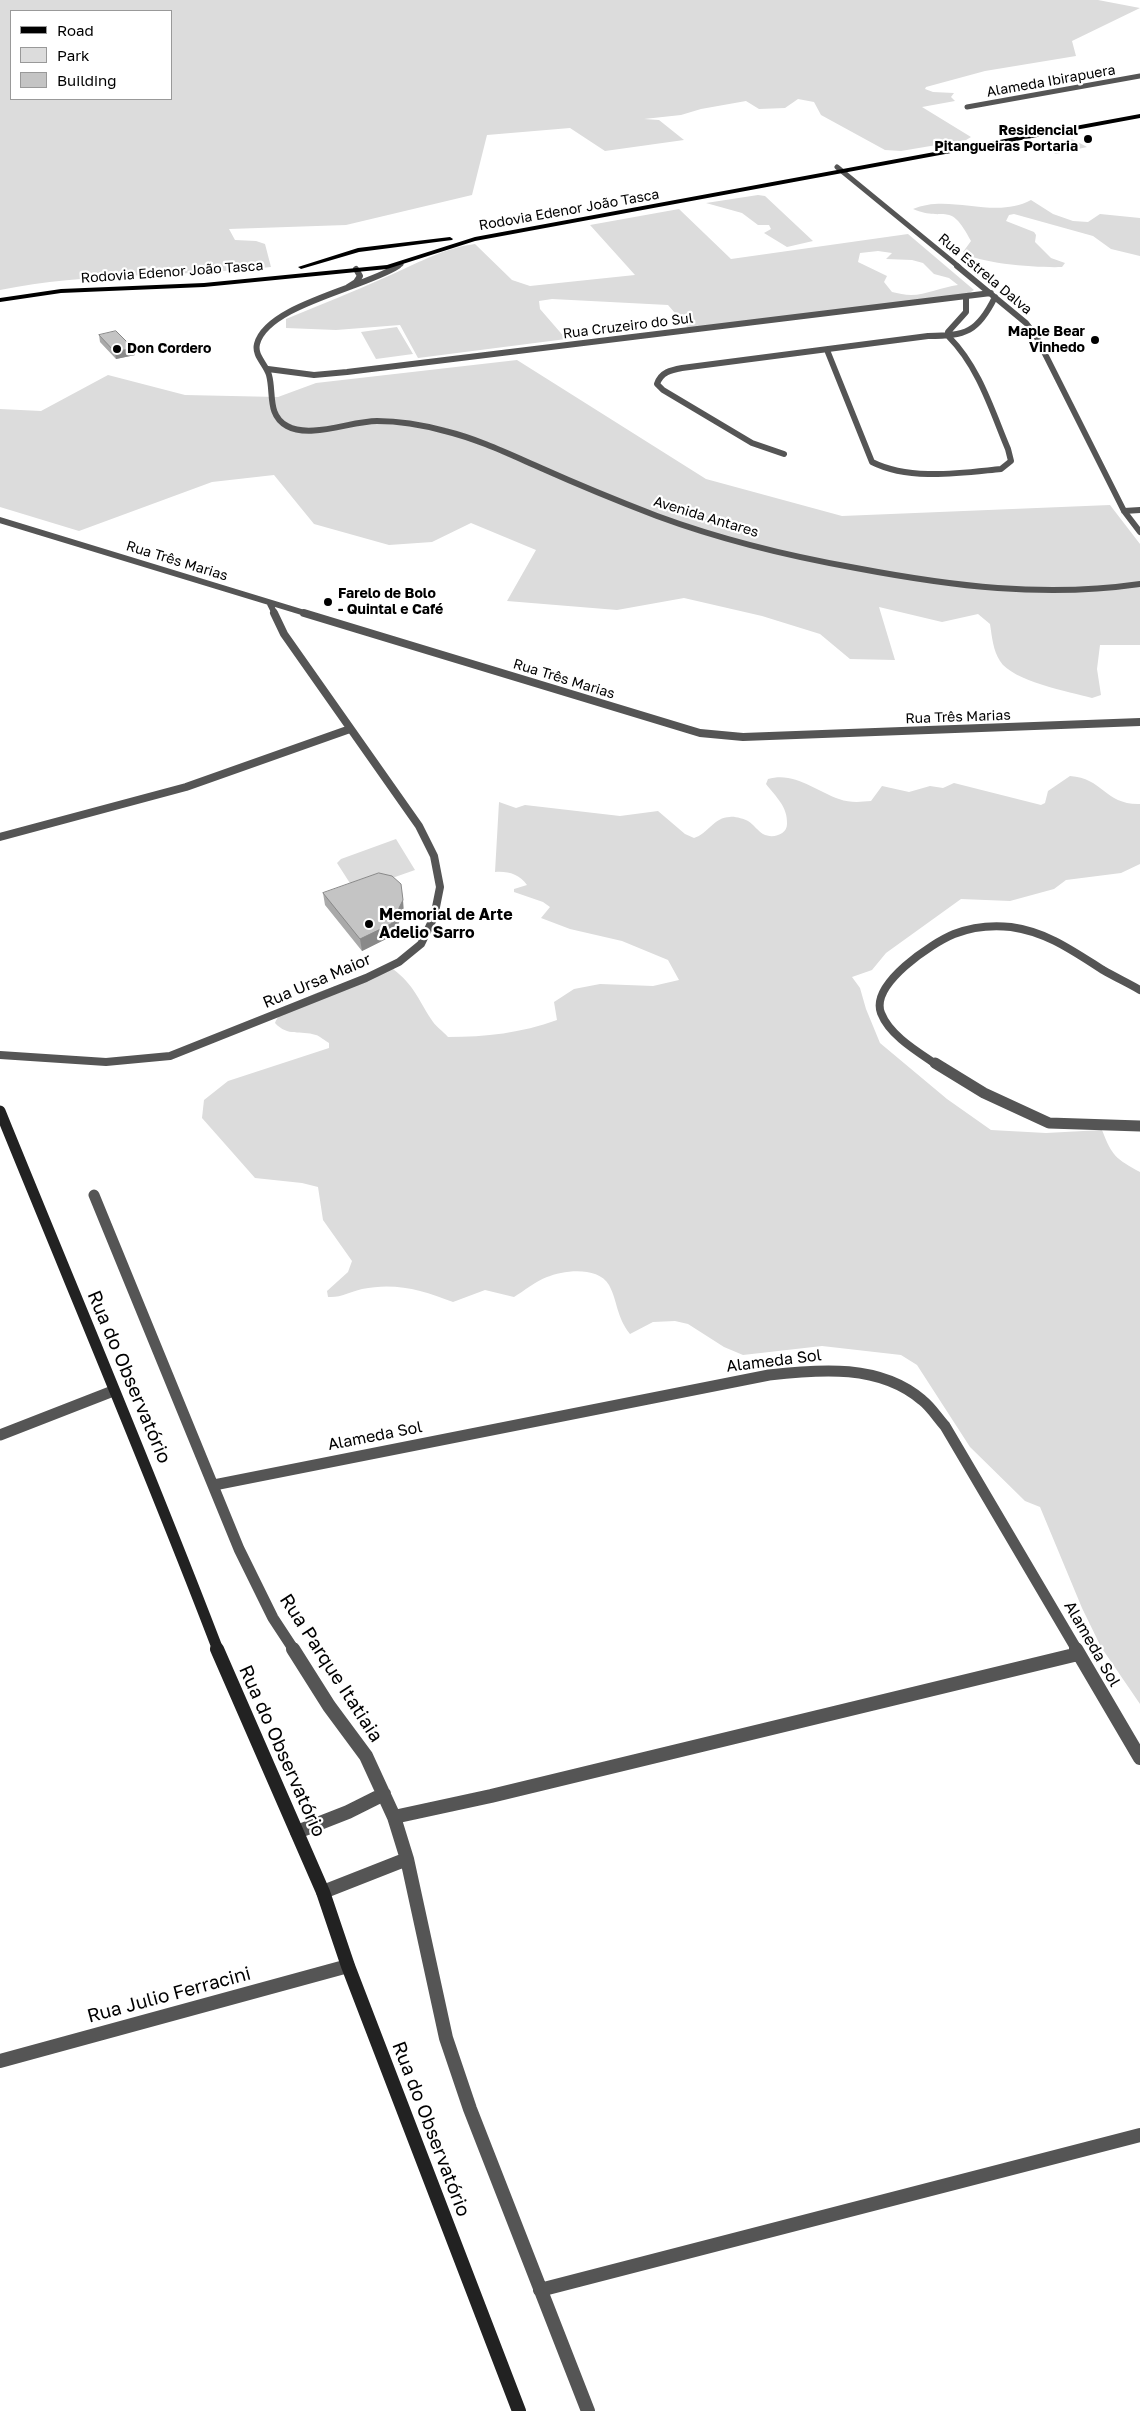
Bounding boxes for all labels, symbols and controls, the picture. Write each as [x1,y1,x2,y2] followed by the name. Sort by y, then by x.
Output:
[10,10,172,100] legend
[57,21,94,39] text: Road
[57,46,89,64] text: Park
[985,61,1117,101] street label: Alameda Ibirapuera
[57,71,117,89] text: Building
[934,123,1078,156] place label: Residencial Pitangueiras Portaria
[1082,133,1094,145] marker: Residencial Pitangueiras Portaria
[477,186,661,234] street label: Rodovia Edenor João Tasca
[935,230,1035,318] street label: Rua Estrela Dalva
[80,257,264,287] street label: Rodovia Edenor João Tasca
[562,310,694,342] street label: Rua Cruzeiro do Sul
[1008,324,1085,357] place label: Maple Bear Vinhedo
[1089,334,1101,346] marker: Maple Bear Vinhedo
[127,341,211,357] place label: Don Cordero
[111,343,123,355] marker: Don Cordero
[652,493,760,541] street label: Avenida Antares
[124,538,230,584] street label: Rua Três Marias
[338,586,443,618] place label: Farelo de Bolo - Quintal e Café
[322,596,334,608] marker: Farelo de Bolo - Quintal e Café
[511,656,617,702] street label: Rua Três Marias
[905,707,1011,727] street label: Rua Três Marias
[379,905,513,943] place label: Memorial de Arte Adelio Sarro
[363,918,375,930] marker: Memorial de Arte Adelio Sarro
[260,950,374,1012] street label: Rua Ursa Maior
[82,1287,176,1467] street label: Rua do Observatório
[725,1346,823,1376] street label: Alameda Sol
[326,1417,424,1455] street label: Alameda Sol
[275,1590,387,1746] street label: Rua Parque Itatiaia
[1060,1598,1124,1690] street label: Alameda Sol
[234,1662,330,1840] street label: Rua do Observatório
[85,1962,253,2028] street label: Rua Julio Ferracini
[387,2038,475,2220] street label: Rua do Observatório

